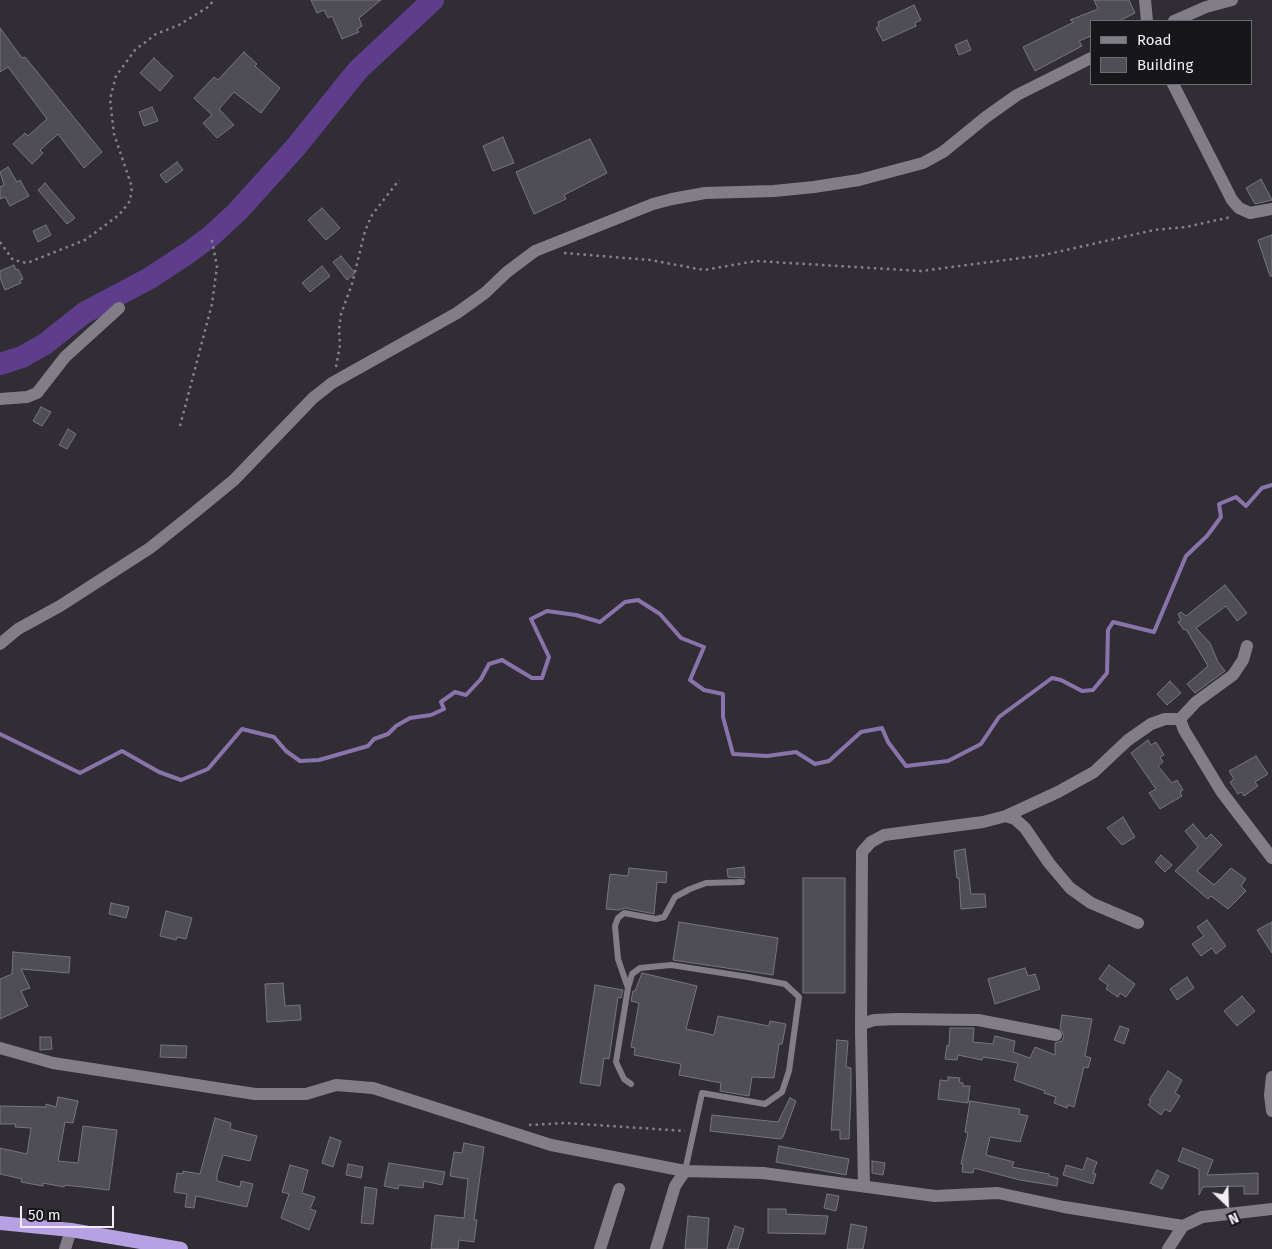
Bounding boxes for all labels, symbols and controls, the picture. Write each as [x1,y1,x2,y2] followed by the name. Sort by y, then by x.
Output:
[1090,20,1252,85] legend
[1137,31,1172,49] text: Road
[1137,56,1193,74] text: Building
[1202,1179,1252,1229] north arrow
[22,1196,116,1228] scale bar
[28,1206,61,1224] text: 50 m
[1226,1209,1241,1228] text: N

